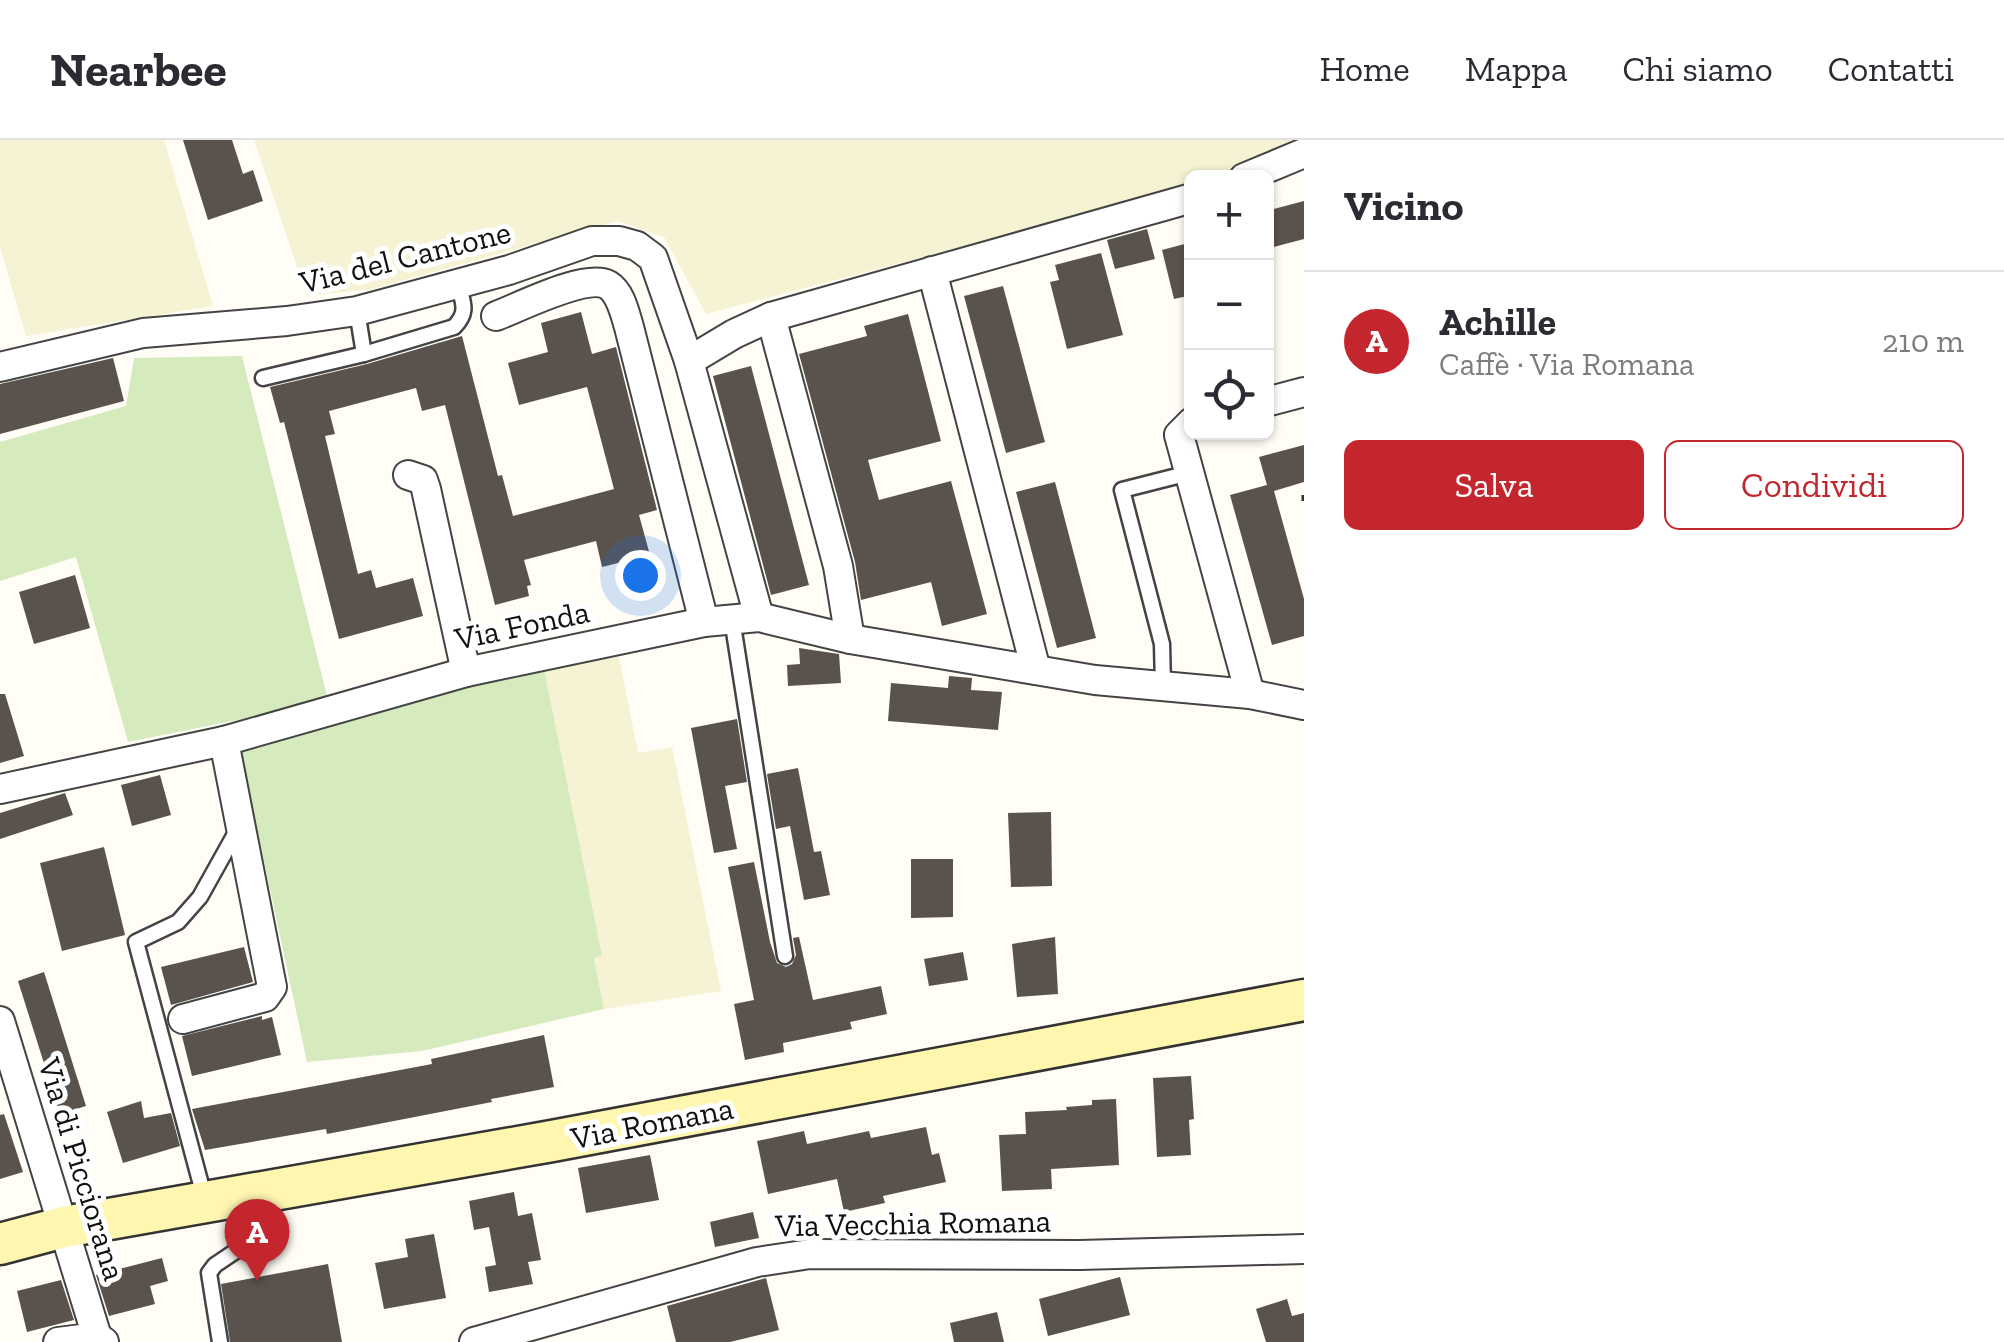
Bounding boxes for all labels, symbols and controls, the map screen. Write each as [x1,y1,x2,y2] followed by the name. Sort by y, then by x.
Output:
[50,41,227,98] text: Nearbee
[1319,48,1410,90] text: Home
[1465,48,1568,90] text: Mappa
[1623,48,1773,90] text: Chi siamo
[1828,48,1954,90] text: Contatti
[1184,170,1274,440] map controls
[1184,170,1274,260] button: +
[1344,180,1463,231] text: Vicino
[294,212,515,302] street label: Via del Cantone
[1184,260,1274,350] button: −
[1439,299,1556,345] text: Achille
[1366,322,1387,360] text: A
[1882,322,1964,360] text: 210 m
[1439,345,1695,383] text: Caffè · Via Romana
[1184,350,1274,440] button: locate
[1344,440,1644,530] button: Salva
[1664,440,1964,530] button: Condividi
[615,550,666,601] your location
[450,592,593,658] street label: Via Fonda
[30,1052,134,1285] street label: Via di Picciorana
[567,1089,736,1158] street label: Via Romana
[224,1198,290,1281] pin: A
[774,1202,1051,1244] street label: Via Vecchia Romana

